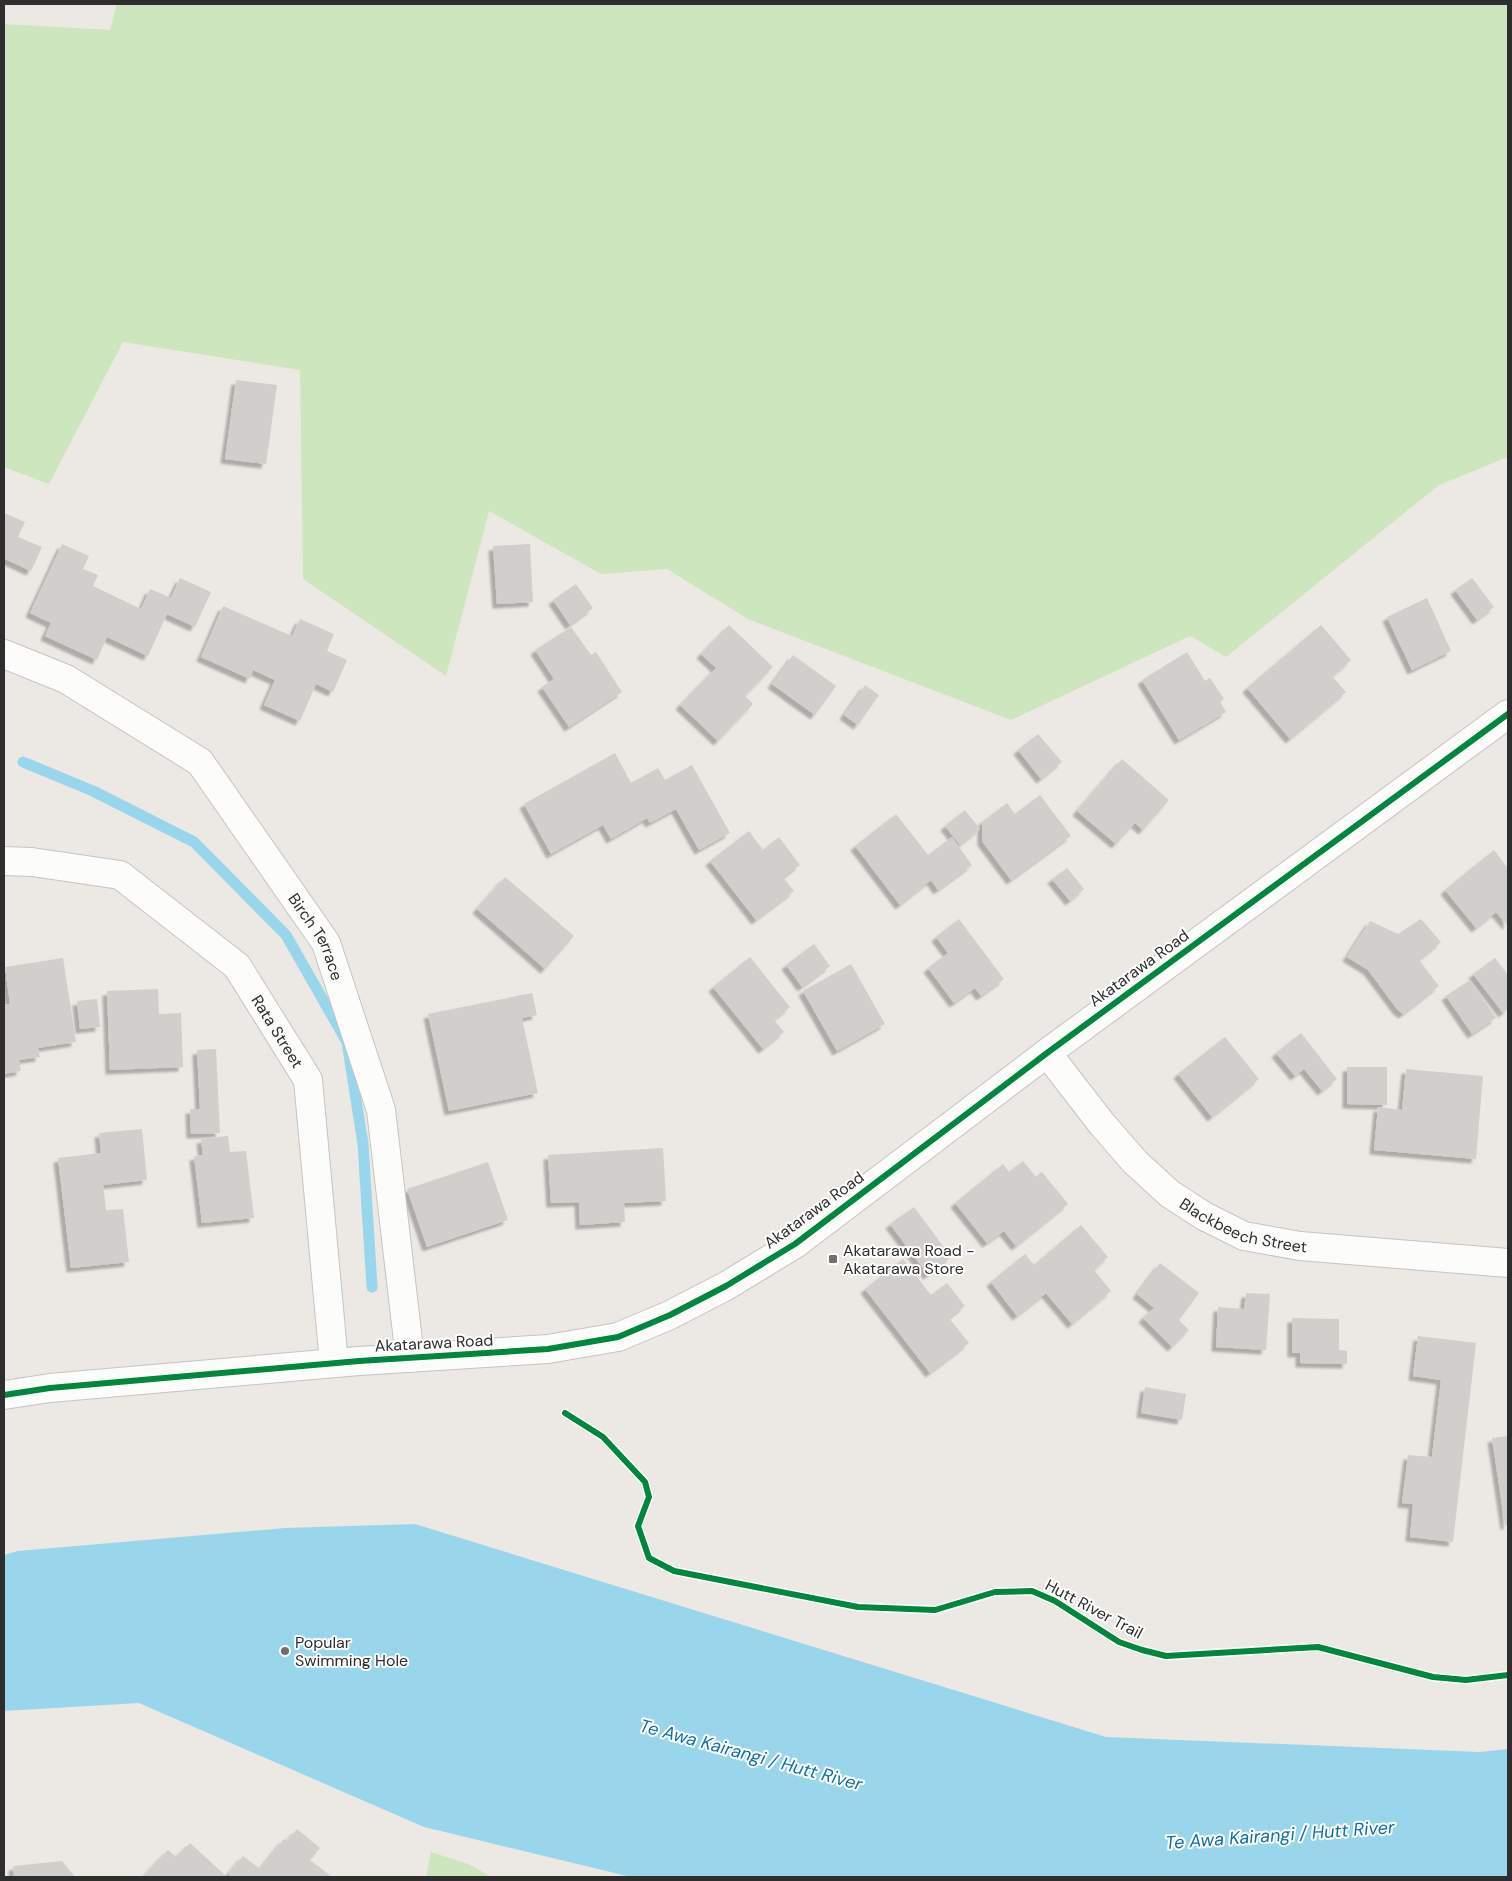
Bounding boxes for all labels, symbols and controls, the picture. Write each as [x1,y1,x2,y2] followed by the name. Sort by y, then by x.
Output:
[284,889,348,983] street label: Birch Terrace
[1085,925,1193,1011] street label: Akatarawa Road
[247,991,308,1072] street label: Rata Street
[760,1167,868,1253] street label: Akatarawa Road
[1176,1193,1308,1257] street label: Blackbeech Street
[843,1240,975,1279] place label: Akatarawa Road - Akatarawa Store
[827,1253,839,1265] marker: Akatarawa Road - Akatarawa Store
[374,1329,494,1357] street label: Akatarawa Road
[1042,1574,1146,1644] street label: Hutt River Trail
[295,1632,408,1671] place label: Popular Swimming Hole
[279,1645,291,1657] marker: Popular Swimming Hole
[637,1714,866,1797] water label: Te Awa Kairangi / Hutt River
[1165,1815,1397,1855] water label: Te Awa Kairangi / Hutt River

